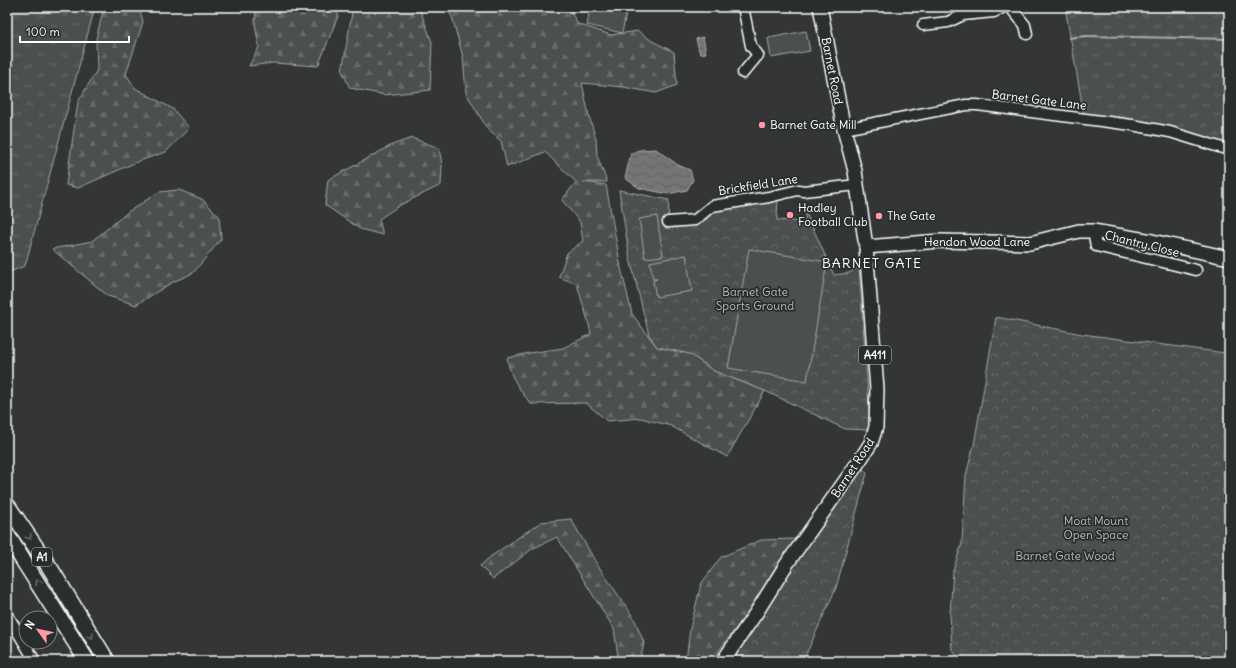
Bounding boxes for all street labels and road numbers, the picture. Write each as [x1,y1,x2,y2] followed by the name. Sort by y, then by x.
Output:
[819,36,846,106] street label: Barnet Road
[991,86,1087,113] street label: Barnet Gate Lane
[717,171,799,198] street label: Brickfield Lane
[1103,227,1181,260] street label: Chantry Close
[924,234,1030,249] street label: Hendon Wood Lane
[859,346,891,364] road number: A411
[828,435,877,500] street label: Barnet Road
[32,548,52,566] road number: A1

